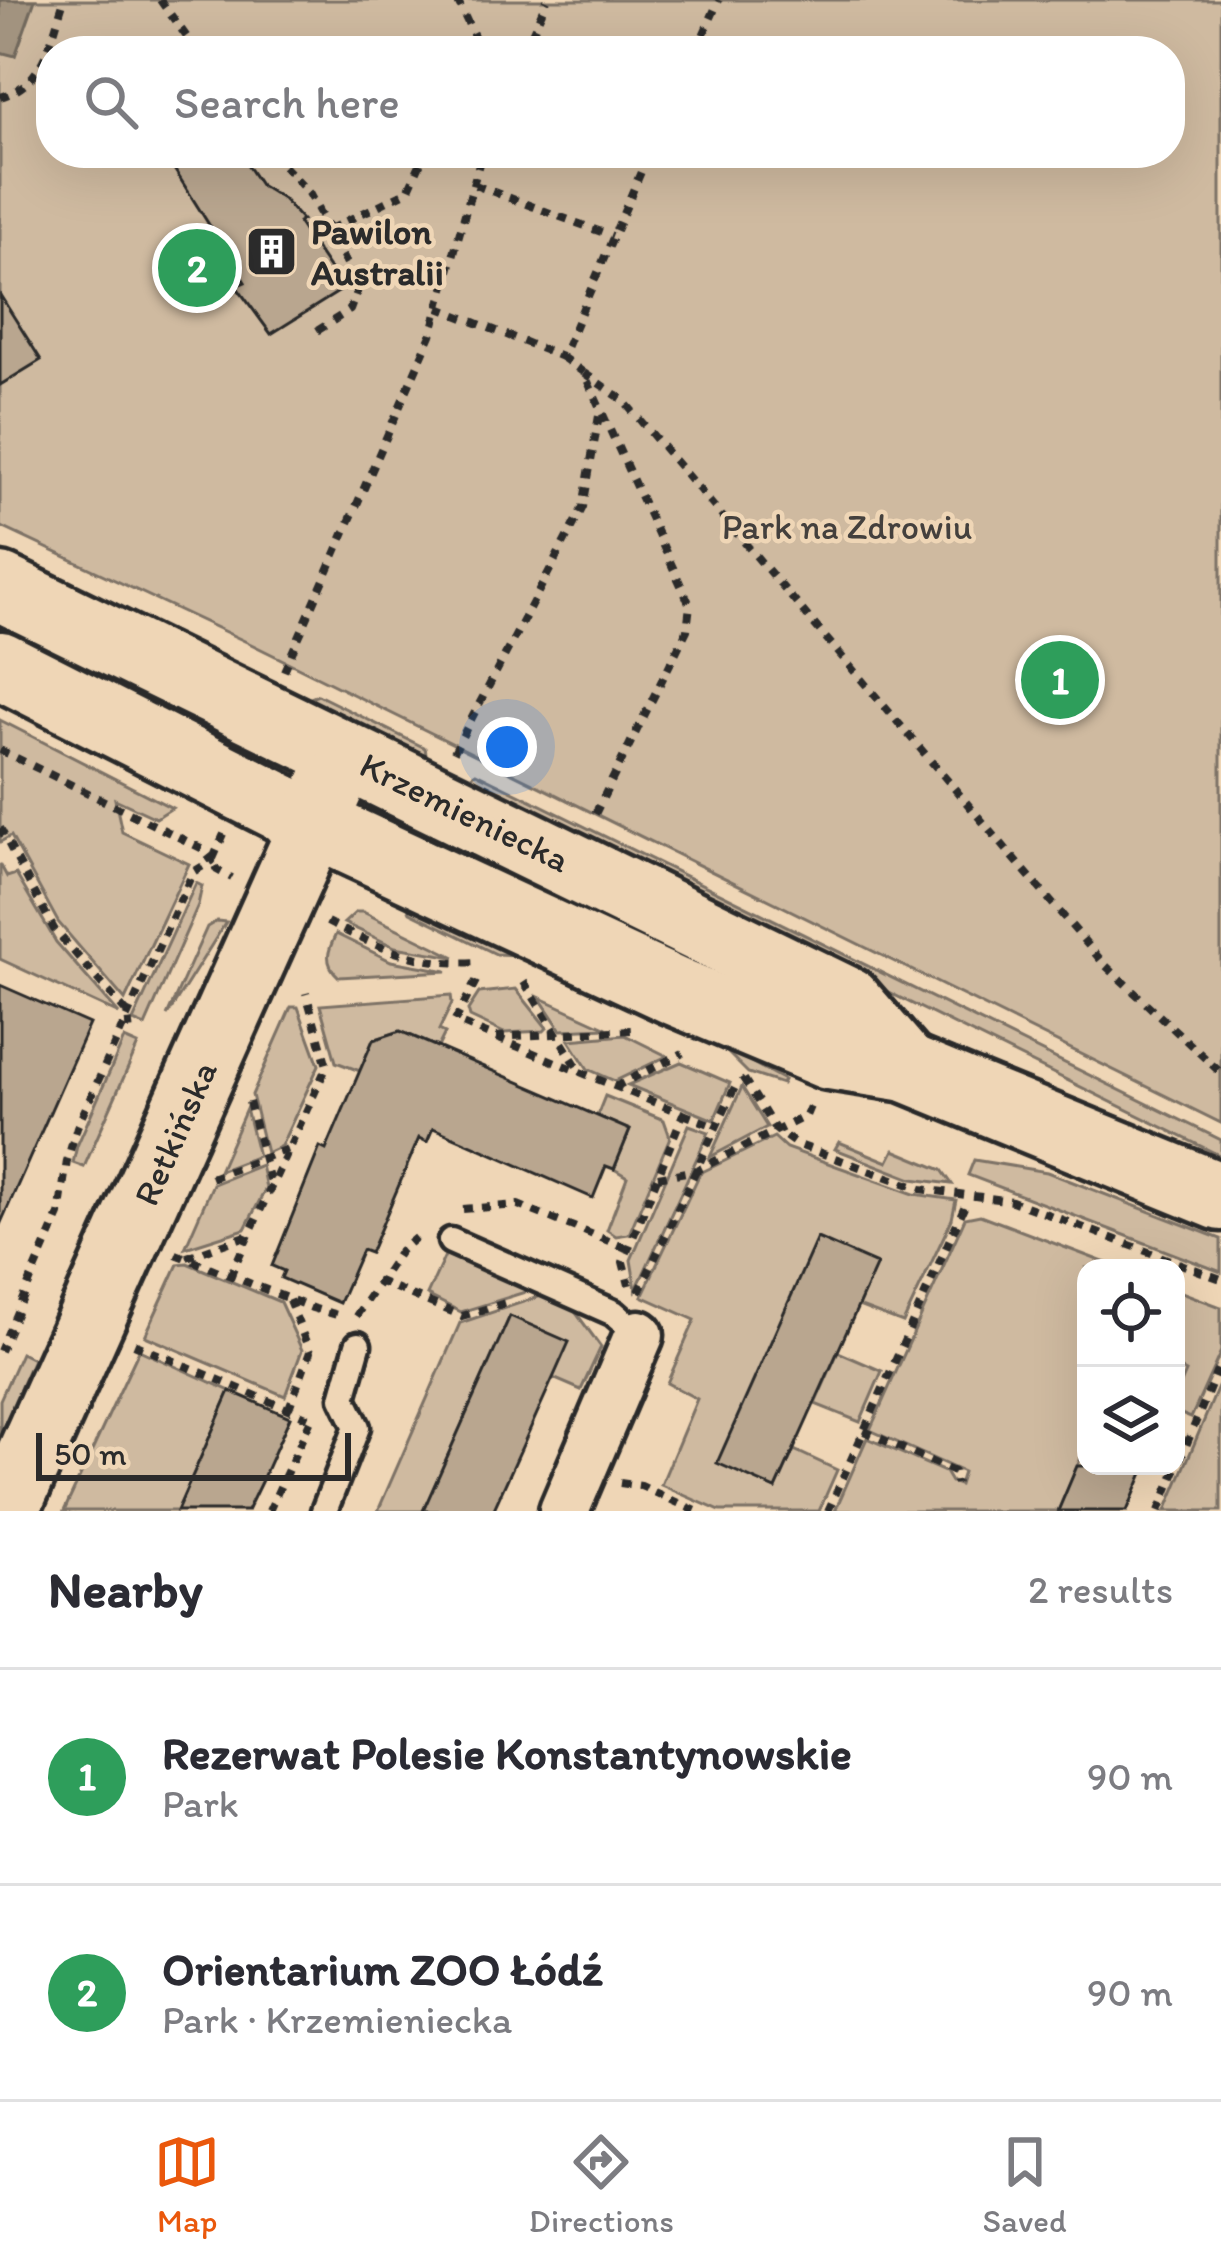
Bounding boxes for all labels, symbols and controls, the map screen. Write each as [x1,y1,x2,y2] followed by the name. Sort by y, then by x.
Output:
[36,36,1185,168] search box
[78,69,144,135] icon: search
[174,75,400,129] text: Search here
[311,210,444,294] place label: Pawilon Australii
[158,223,236,313] pin: 2
[244,224,300,280] building icon: Pawilon Australii
[722,505,972,548] park label: Park na Zdrowiu
[1021,635,1099,725] pin: 1
[477,717,537,777] your location
[353,743,577,881] street label: Krzemieniecka
[124,1054,226,1212] street label: Retkińska
[1077,1259,1185,1475] map controls
[1077,1259,1185,1367] button: locate
[1077,1367,1185,1475] button: layers
[36,1427,351,1480] scale bar
[54,1434,127,1473] text: 50 m
[48,1559,203,1620] text: Nearby
[1028,1566,1173,1613] text: 2 results
[162,1726,852,1780] text: Rezerwat Polesie Konstantynowskie
[78,1753,96,1800] text: 1
[1087,1753,1173,1800] text: 90 m
[162,1780,239,1827] text: Park
[162,1942,603,1996] text: Orientarium ZOO Łódź
[77,1969,97,2016] text: 2
[1087,1969,1173,2016] text: 90 m
[162,1996,512,2043] text: Park · Krzemieniecka
[154,2129,220,2240] tab: Map
[529,2129,674,2240] tab: Directions
[983,2129,1067,2240] tab: Saved

